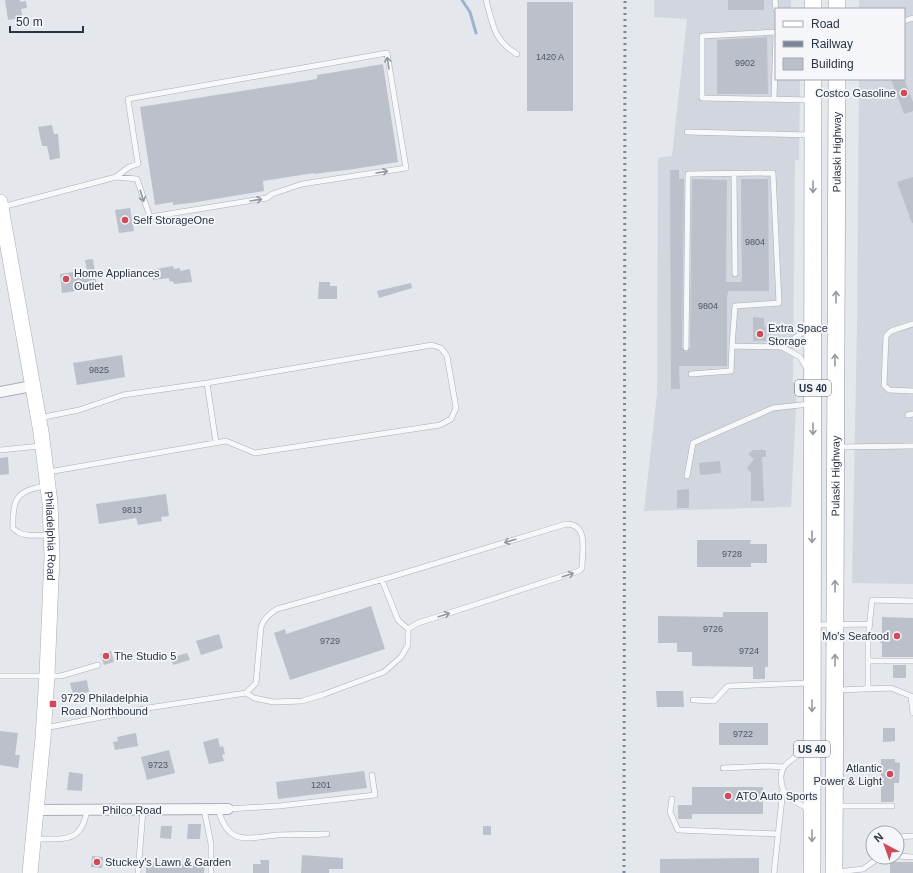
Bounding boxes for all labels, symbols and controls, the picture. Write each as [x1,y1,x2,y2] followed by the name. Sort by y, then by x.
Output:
[10,8,83,34] scale bar
[775,8,905,80] legend
[16,15,43,29] text: 50 m
[811,17,840,31] text: Road
[811,37,853,51] text: Railway
[536,52,564,62] house number: 1420 A
[384,57,392,70] one-way arrow
[811,57,854,71] text: Building
[735,58,755,68] house number: 9902
[815,87,896,99] place label: Costco Gasoline
[899,88,909,98] marker: Costco Gasoline
[831,111,843,192] street label: Pulaski Highway
[375,167,388,175] one-way arrow
[809,180,817,193] one-way arrow
[139,189,146,202] one-way arrow
[249,196,262,204] one-way arrow
[133,214,214,226] place label: Self StorageOne
[120,215,130,225] marker: Self StorageOne
[745,237,765,247] house number: 9804
[74,267,160,292] place label: Home Appliances Outlet
[61,274,71,284] marker: Home Appliances Outlet
[832,291,840,304] one-way arrow
[698,301,718,311] house number: 9804
[768,322,828,347] place label: Extra Space Storage
[755,329,765,339] marker: Extra Space Storage
[831,354,839,367] one-way arrow
[89,365,109,375] house number: 9825
[795,380,831,396] road number: US 40
[809,422,817,435] one-way arrow
[829,435,842,516] street label: Pulaski Highway
[43,490,58,581] street label: Philadelphia Road
[122,505,142,515] house number: 9813
[808,530,816,543] one-way arrow
[504,538,517,545] one-way arrow
[722,549,742,559] house number: 9728
[561,571,574,578] one-way arrow
[831,580,839,593] one-way arrow
[438,611,451,618] one-way arrow
[703,624,723,634] house number: 9726
[822,630,889,642] place label: Mo's Seafood
[892,631,902,641] marker: Mo's Seafood
[320,636,340,646] house number: 9729
[739,646,759,656] house number: 9724
[114,650,176,662] place label: The Studio 5
[101,651,111,661] marker: The Studio 5
[831,654,839,667] one-way arrow
[61,692,149,717] place label: 9729 Philadelphia Road Northbound
[48,699,58,709] marker: 9729 Philadelphia Road Northbound
[808,699,816,712] one-way arrow
[733,729,753,739] house number: 9722
[794,741,830,757] road number: US 40
[148,760,168,770] house number: 9723
[814,762,882,787] place label: Atlantic Power & Light
[885,769,895,779] marker: Atlantic Power & Light
[311,780,331,790] house number: 1201
[736,790,818,802] place label: ATO Auto Sports
[723,791,733,801] marker: ATO Auto Sports
[102,804,162,816] street label: Philco Road
[865,825,905,865] north arrow
[808,829,816,842] one-way arrow
[872,830,885,845] text: N
[105,856,231,868] place label: Stuckey's Lawn & Garden
[92,857,102,867] marker: Stuckey's Lawn & Garden

